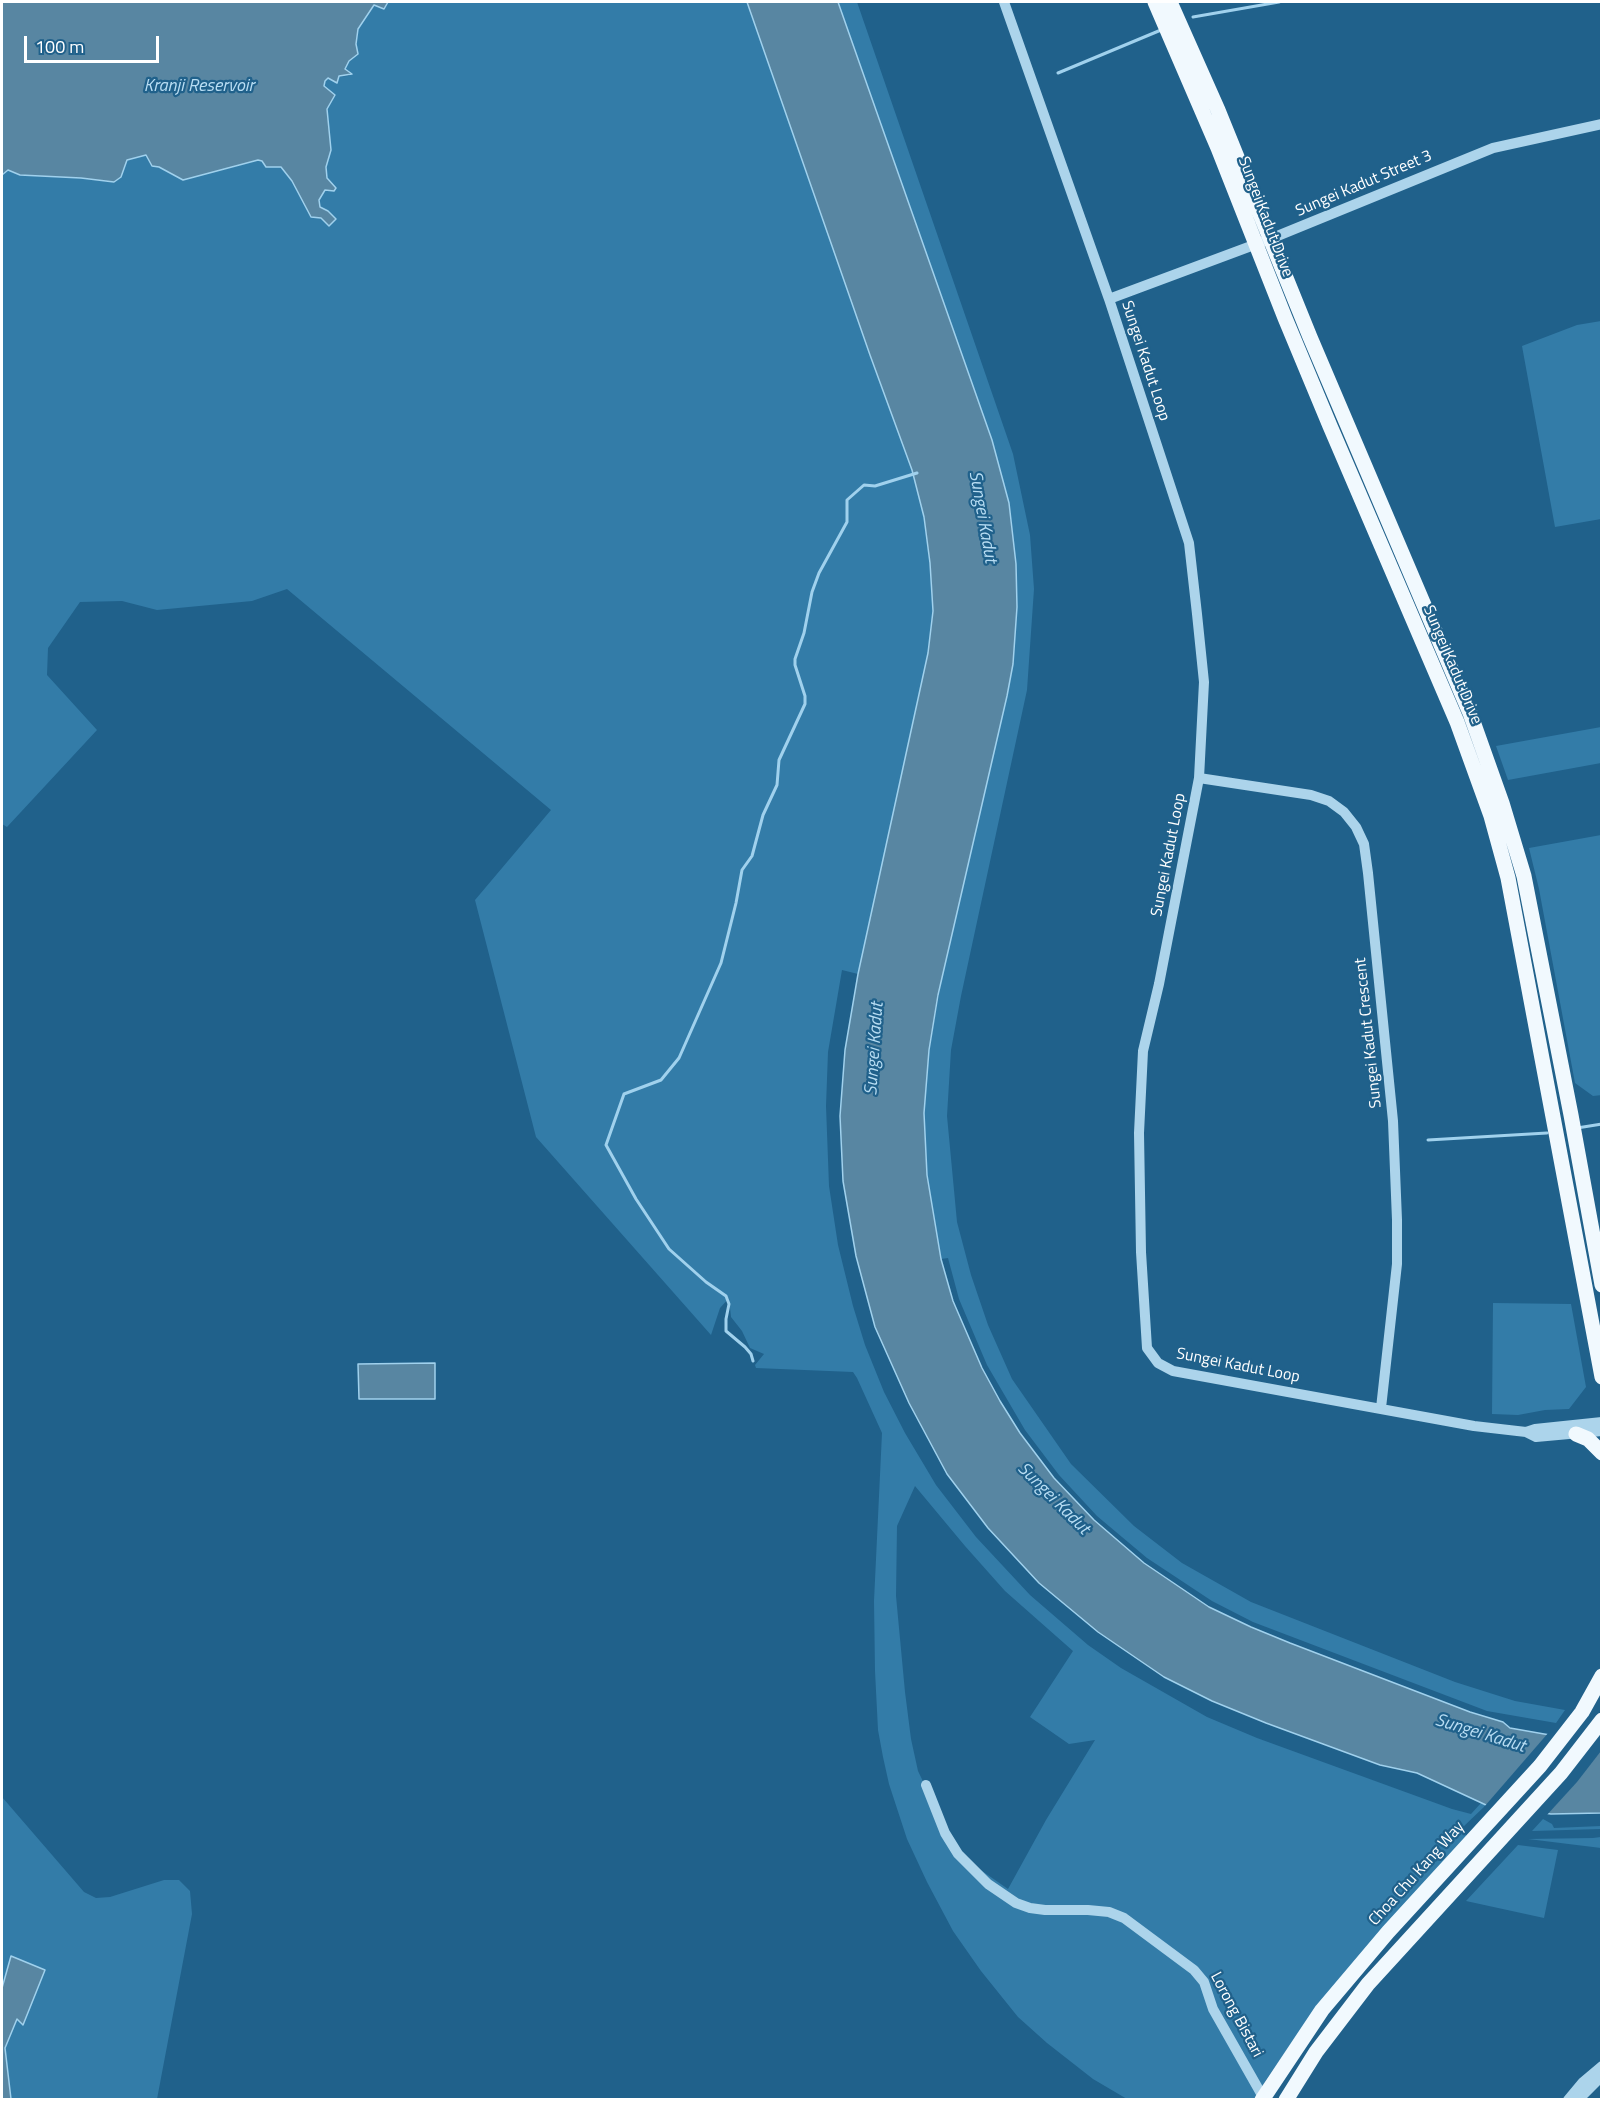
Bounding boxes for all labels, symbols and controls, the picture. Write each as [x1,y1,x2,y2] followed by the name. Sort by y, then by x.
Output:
[27,24,162,62] scale bar
[35,33,84,60] text: 100 m
[144,76,254,98] water label: Kranji Reservoir
[1293,147,1435,221] street label: Sungei Kadut Street 3
[1233,154,1297,280] street label: Sungei Kadut Drive
[1117,298,1173,424] street label: Sungei Kadut Loop
[963,469,1001,565] water label: Sungei Kadut
[1418,603,1486,727] street label: Sungei Kadut Drive
[1148,792,1190,918] street label: Sungei Kadut Loop
[1352,957,1386,1109] street label: Sungei Kadut Crescent
[861,1002,889,1096] water label: Sungei Kadut
[1175,1345,1301,1387] street label: Sungei Kadut Loop
[1012,1458,1094,1540] water label: Sungei Kadut
[1432,1710,1528,1758] water label: Sungei Kadut
[1365,1818,1469,1930] street label: Choa Chu Kang Way
[1206,1969,1266,2061] street label: Lorong Bistari

